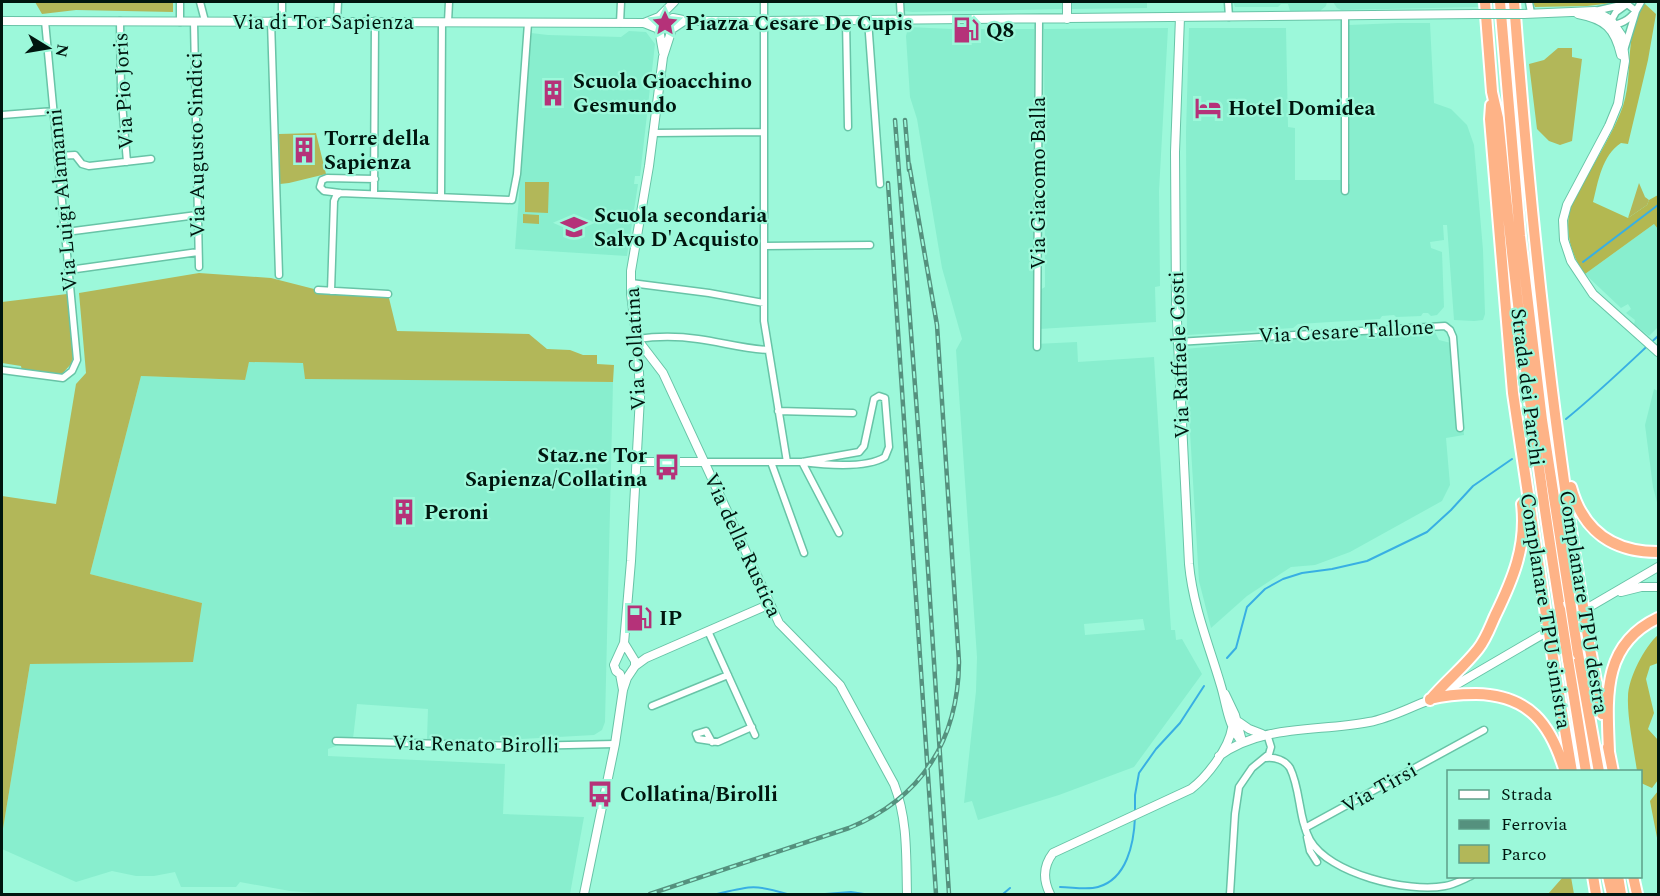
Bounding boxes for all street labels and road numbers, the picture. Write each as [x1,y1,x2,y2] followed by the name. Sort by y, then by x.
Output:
[232,7,415,39] street label: Via di Tor Sapienza
[105,32,143,150] street label: Via Pio Joris
[179,52,215,238] street label: Via Augusto Sindici
[1023,96,1055,270] street label: Via Giacomo Balla
[39,107,87,293] street label: Via Luigi Alamanni
[1161,271,1199,439] street label: Via Raffaele Costi
[617,286,655,411] street label: Via Collatina
[1501,306,1553,468] street label: Strada dei Parchi
[1257,311,1435,353] street label: Via Cesare Tallone
[695,468,790,624] street label: Via della Rustica
[1550,488,1617,717] street label: Complanare TPU destra
[1511,491,1580,732] street label: Complanare TPU sinistra
[392,728,560,762] street label: Via Renato Birolli
[1336,755,1423,823] street label: Via Tirsi

